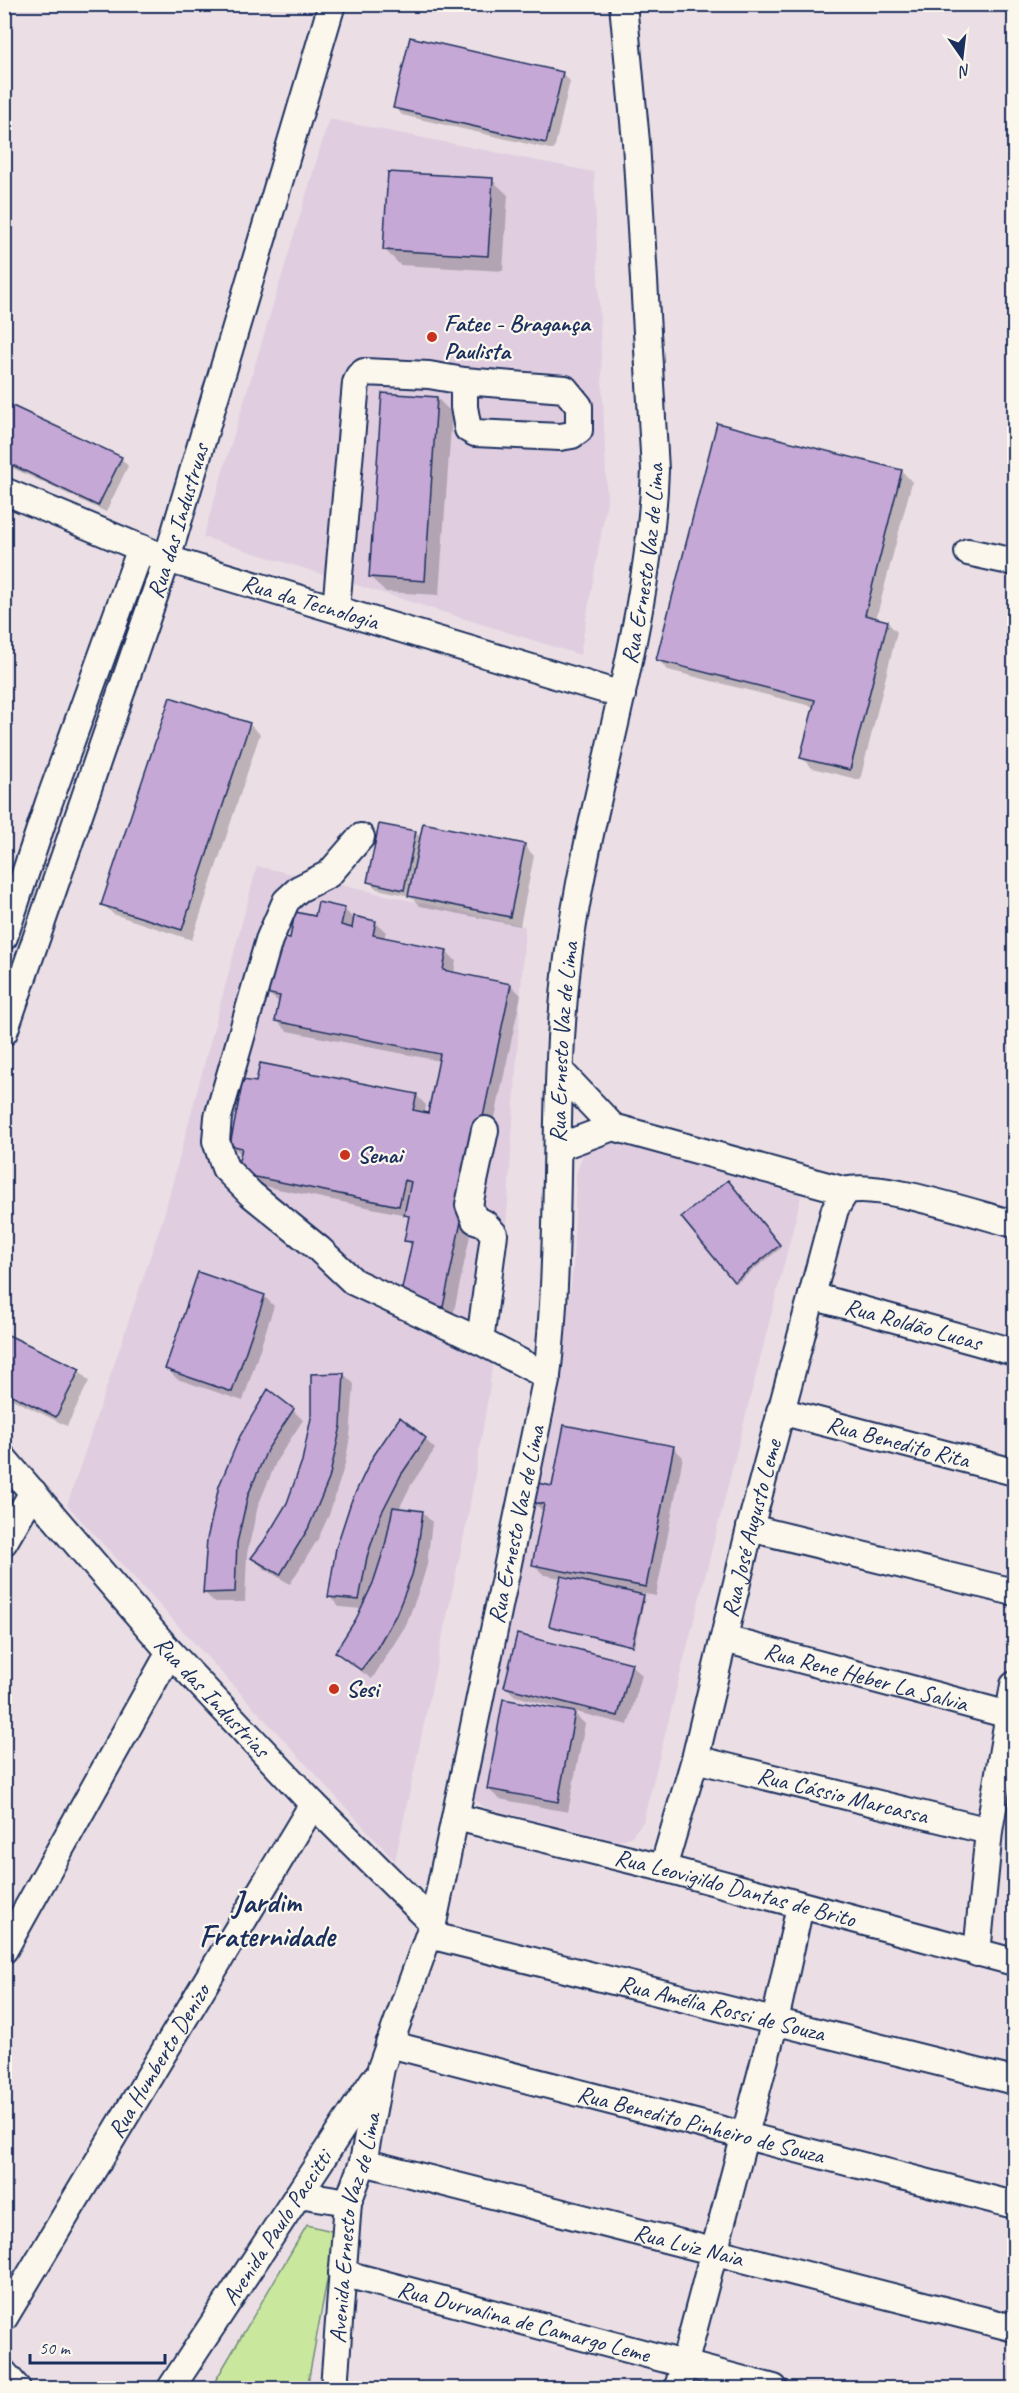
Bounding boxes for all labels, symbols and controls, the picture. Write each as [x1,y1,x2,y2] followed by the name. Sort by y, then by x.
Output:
[932,27,992,87] north arrow
[955,60,973,82] text: N
[444,308,592,366] place label: Fatec - Bragança Paulista
[425,330,439,344] marker: Fatec - Bragança Paulista
[140,438,216,602] street label: Rua das Industruas
[614,462,670,667] street label: Rua Ernesto Vaz de Lima
[238,567,383,637] street label: Rua da Tecnologia
[543,938,585,1143] street label: Rua Ernesto Vaz de Lima
[357,1140,405,1170] place label: Senai
[338,1148,352,1162] marker: Senai
[841,1291,987,1358] street label: Rua Roldão Lucas
[823,1409,974,1475] street label: Rua Benedito Rita
[481,1421,552,1626] street label: Rua Ernesto Vaz de Lima
[714,1434,788,1620] street label: Rua José Augusto Leme
[148,1630,278,1765] street label: Rua das Industrias
[761,1635,973,1719] street label: Rua Rene Heber La Salvia
[346,1674,382,1704] place label: Sesi
[327,1682,341,1696] marker: Sesi
[754,1760,932,1831] street label: Rua Cássio Marcassa
[612,1842,860,1934] street label: Rua Leovigildo Dantas de Brito
[199,1883,337,1955] district label: Jardim Fraternidade
[616,1968,829,2049] street label: Rua Amélia Rossi de Souza
[101,1976,218,2143] street label: Rua Humberto Denizo
[574,2078,829,2171] street label: Rua Benedito Pinheiro de Souza
[322,2108,387,2344] street label: Avenida Ernesto Vaz de Lima
[215,2142,340,2311] street label: Avenida Paulo Paccitti
[631,2217,748,2274] street label: Rua Luiz Naia
[394,2273,655,2370] street label: Rua Durvalina de Camargo Leme
[30,2327,165,2365] scale bar
[39,2337,72,2359] text: 50 m

